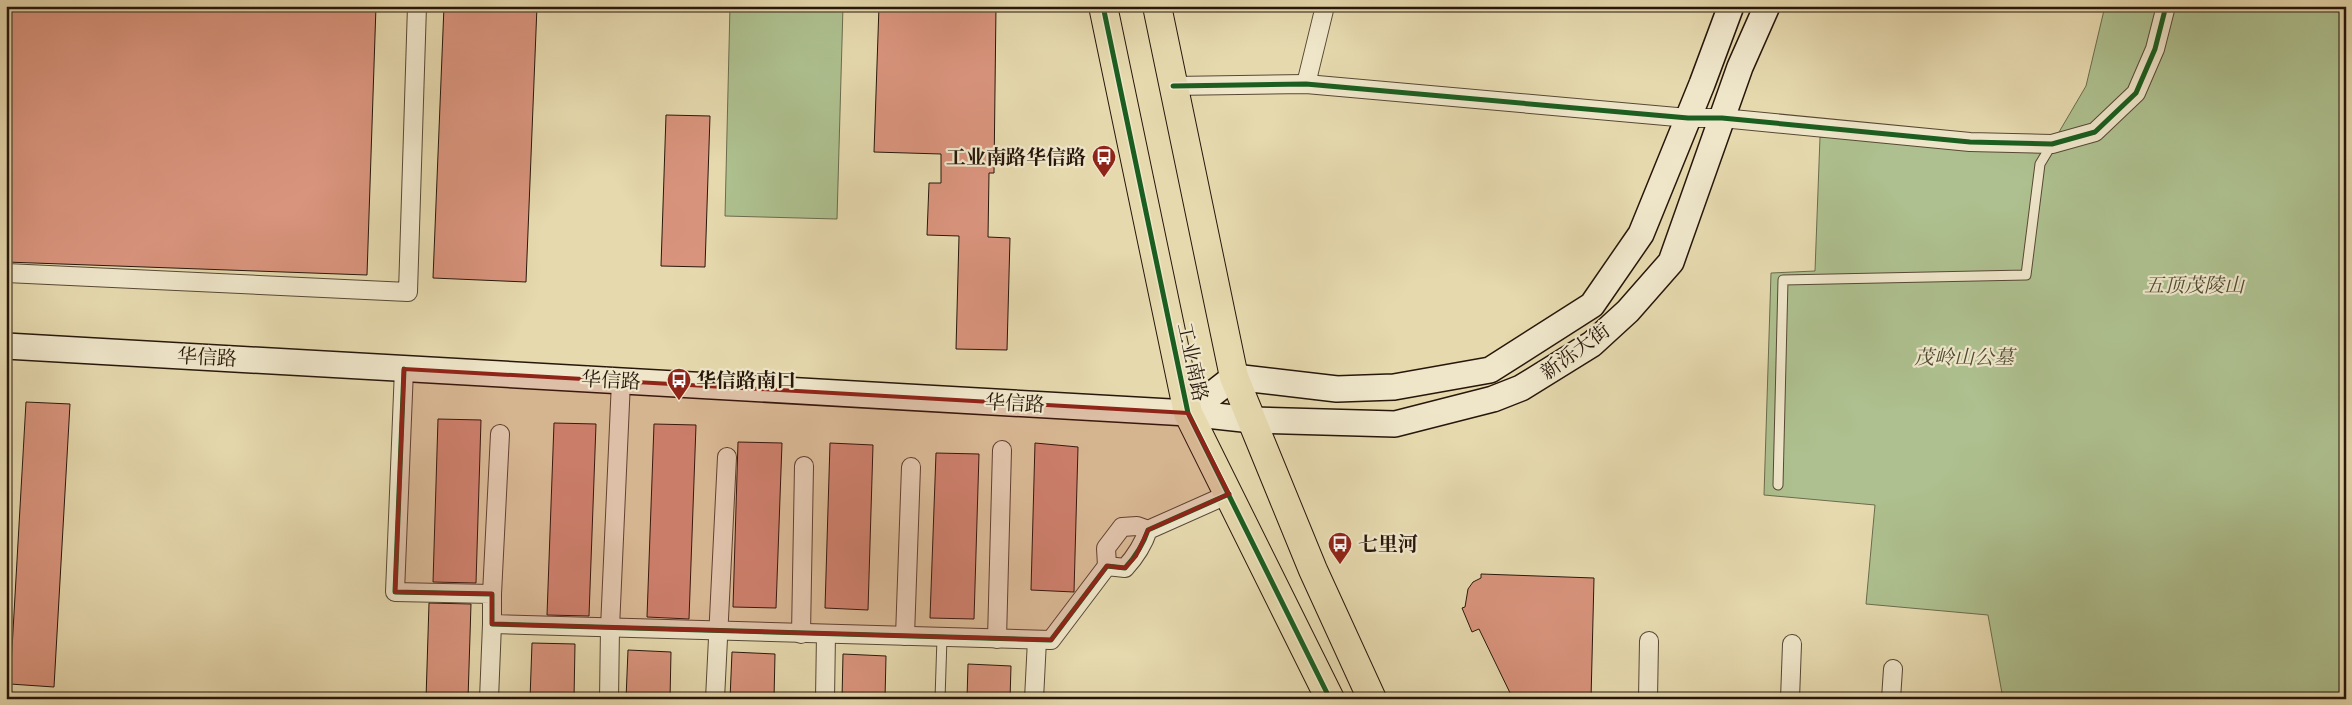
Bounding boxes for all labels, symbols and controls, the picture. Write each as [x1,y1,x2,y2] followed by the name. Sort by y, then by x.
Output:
[1091,144,1117,178] bus stop icon: 工业南路华信路
[946,145,1086,169] place label: 工业南路华信路
[2144,273,2246,297] park label: 五顶茂陵山
[1536,318,1614,384] street label: 新泺大街
[1173,320,1213,404] street label: 工业南路
[176,343,238,371] street label: 华信路
[1914,345,2017,369] park label: 茂岭山公墓
[580,366,642,394] street label: 华信路
[666,367,692,401] bus stop icon: 华信路南口
[696,368,796,392] place label: 华信路南口
[984,389,1046,417] street label: 华信路
[1327,531,1353,565] bus stop icon: 七里河
[1358,532,1418,556] place label: 七里河

